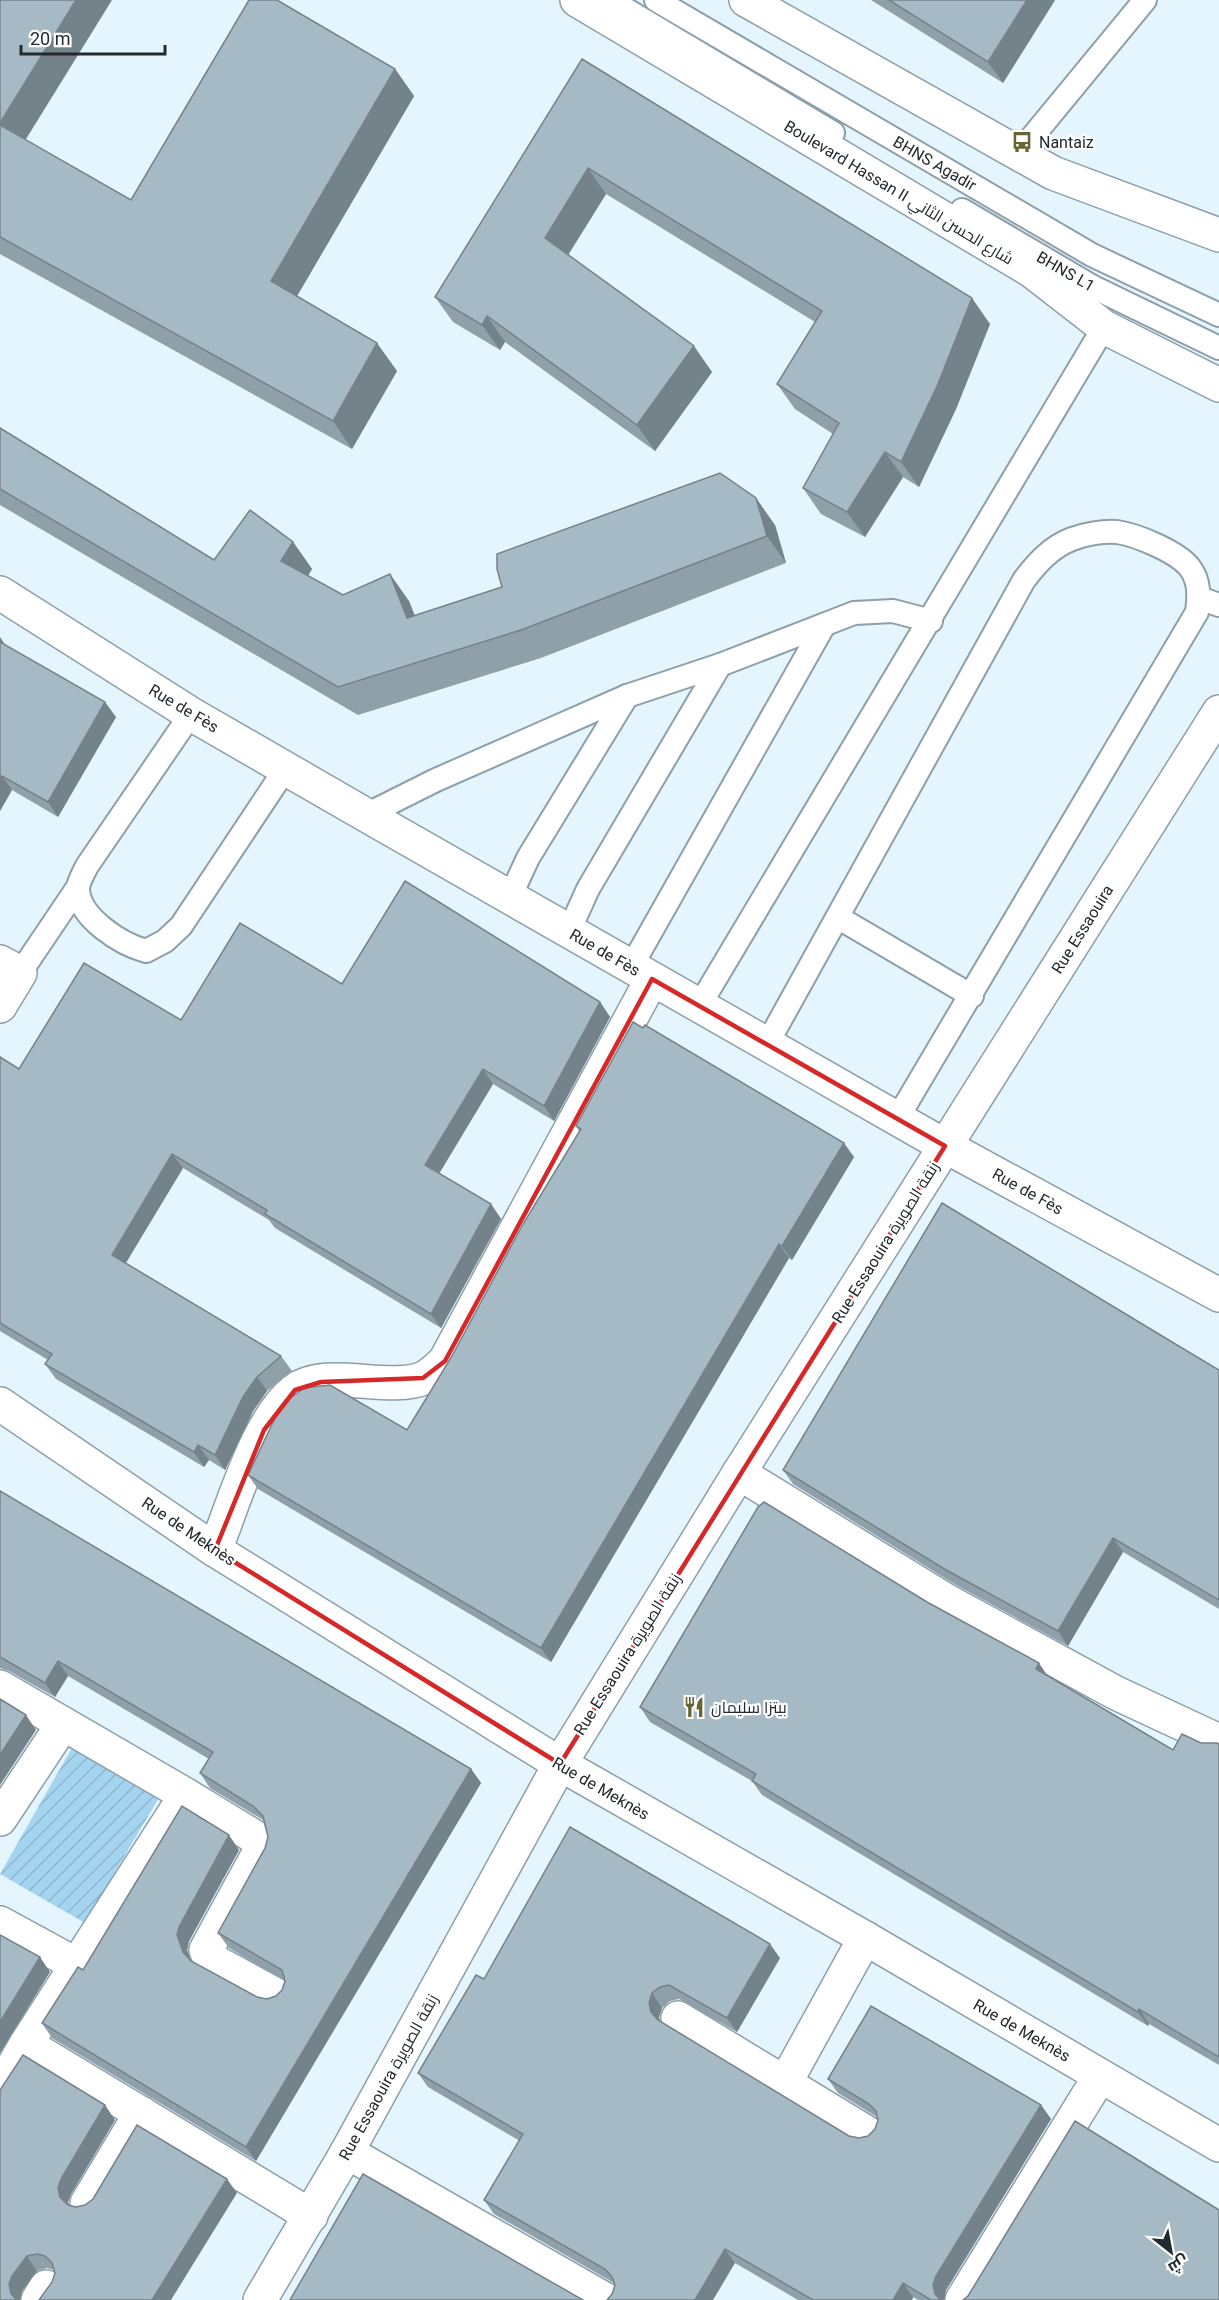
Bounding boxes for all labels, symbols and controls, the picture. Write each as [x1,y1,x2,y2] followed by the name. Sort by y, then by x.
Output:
[21,18,165,56] scale bar
[30,28,70,49] text: 20 m
[779,116,1017,272] street label: Boulevard Hassan II شارع الحسن الثاني
[1010,130,1034,154] bus stop icon: Nantaiz
[890,132,980,195] street label: BHNS Agadir
[1039,133,1094,152] place label: Nantaiz
[1033,247,1098,296] street label: BHNS L1
[145,680,222,737] street label: Rue de Fès
[1048,881,1117,977] street label: Rue Essaouira
[566,925,643,980] street label: Rue de Fès
[828,1158,943,1327] street label: Rue Essaouira زنقة الصويرة
[989,1164,1066,1219] street label: Rue de Fès
[138,1493,239,1570] street label: Rue de Meknès
[570,1570,685,1739] street label: Rue Essaouira زنقة الصويرة
[682,1695,706,1719] restaurant icon: بيتزا سليمان
[711,1698,787,1718] place label: بيتزا سليمان
[549,1753,653,1824] street label: Rue de Meknès
[335,1991,442,2164] street label: Rue Essaouira زنقة الصويرة
[970,1995,1074,2066] street label: Rue de Meknès
[1141,2222,1201,2282] north arrow
[1165,2251,1192,2278] text: ش

